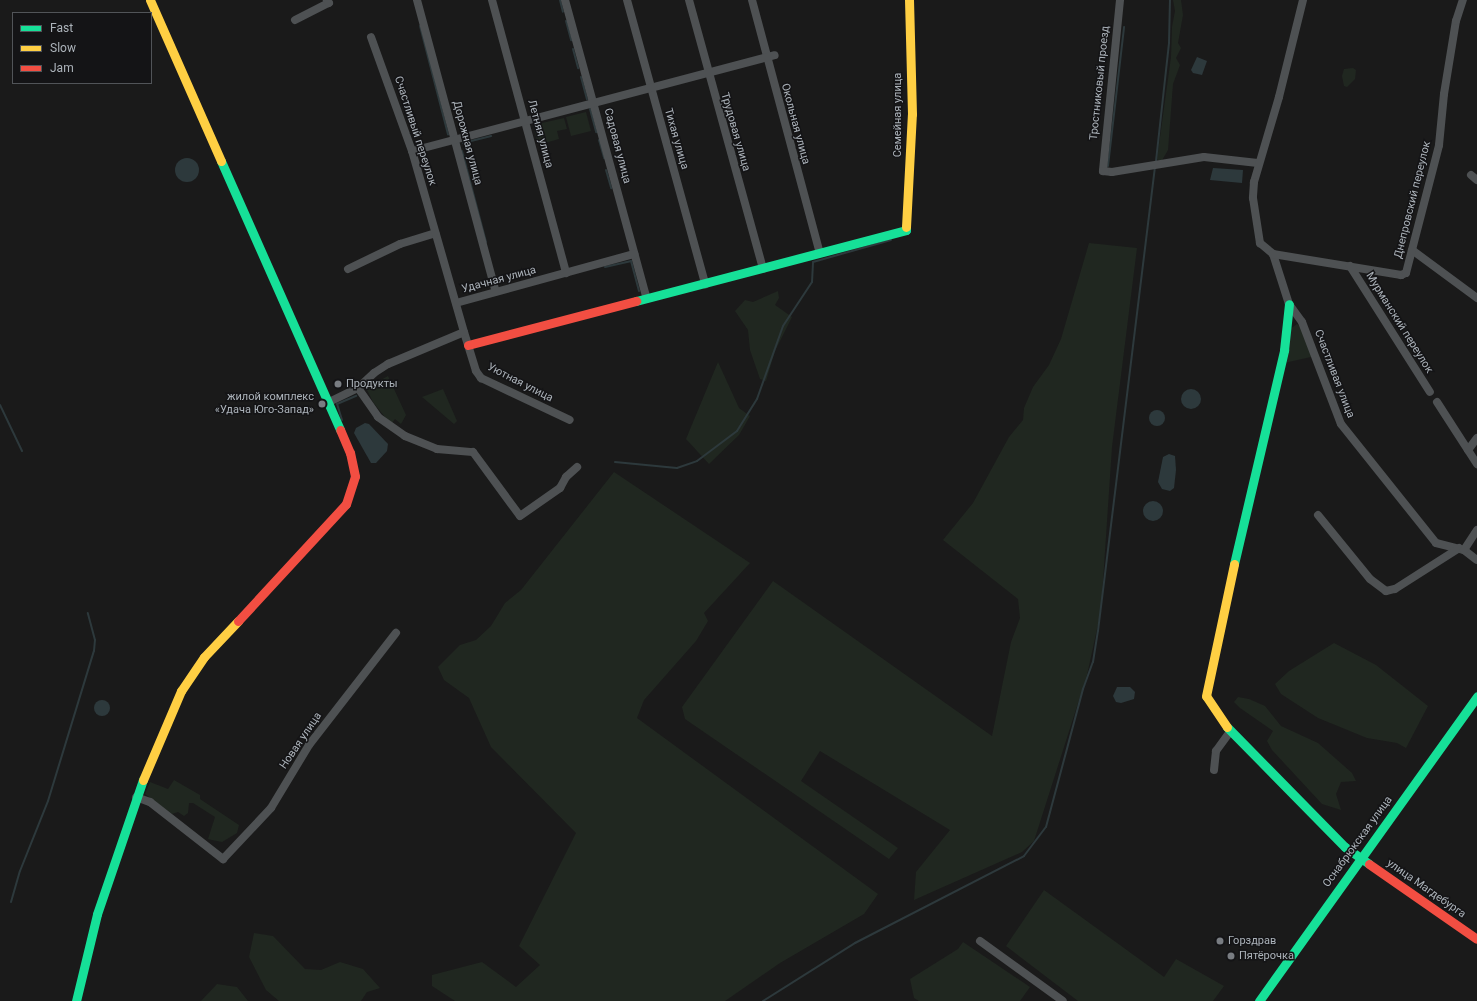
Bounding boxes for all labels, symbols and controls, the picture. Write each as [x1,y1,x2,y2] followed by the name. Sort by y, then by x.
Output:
[12,12,152,84] legend
[50,21,73,35] text: Fast
[1087,25,1113,141] street label: Тростниковый проезд
[50,41,76,55] text: Slow
[50,61,74,75] text: Jam
[891,73,905,157] street label: Семейная улица
[391,75,439,187] street label: Счастливый переулок
[778,82,812,166] street label: Окольная улица
[717,91,753,173] street label: Трудовая улица
[525,98,555,170] street label: Летняя улица
[449,99,485,187] street label: Дорожная улица
[601,107,633,185] street label: Садовая улица
[661,107,691,171] street label: Тихая улица
[1392,140,1434,260] street label: Днепровский переулок
[460,264,538,296] street label: Удачная улица
[1363,270,1435,376] street label: Мурманский переулок
[1311,328,1357,420] street label: Счастливая улица
[485,361,555,405] street label: Уютная улица
[346,377,398,391] place label: Продукты
[333,379,343,389] marker: Продукты
[215,391,314,417] place label: жилой комплекс «Удача Юго-Запад»
[317,399,327,409] marker: жилой комплекс «Удача Юго-Запад»
[277,710,325,772] street label: Новая улица
[1321,794,1395,890] street label: Оснабрюкская улица
[1384,857,1468,921] street label: улица Магдебурга
[1228,934,1276,948] place label: Горздрав
[1215,936,1225,946] marker: Горздрав
[1239,949,1294,963] place label: Пятёрочка
[1226,951,1236,961] marker: Пятёрочка

